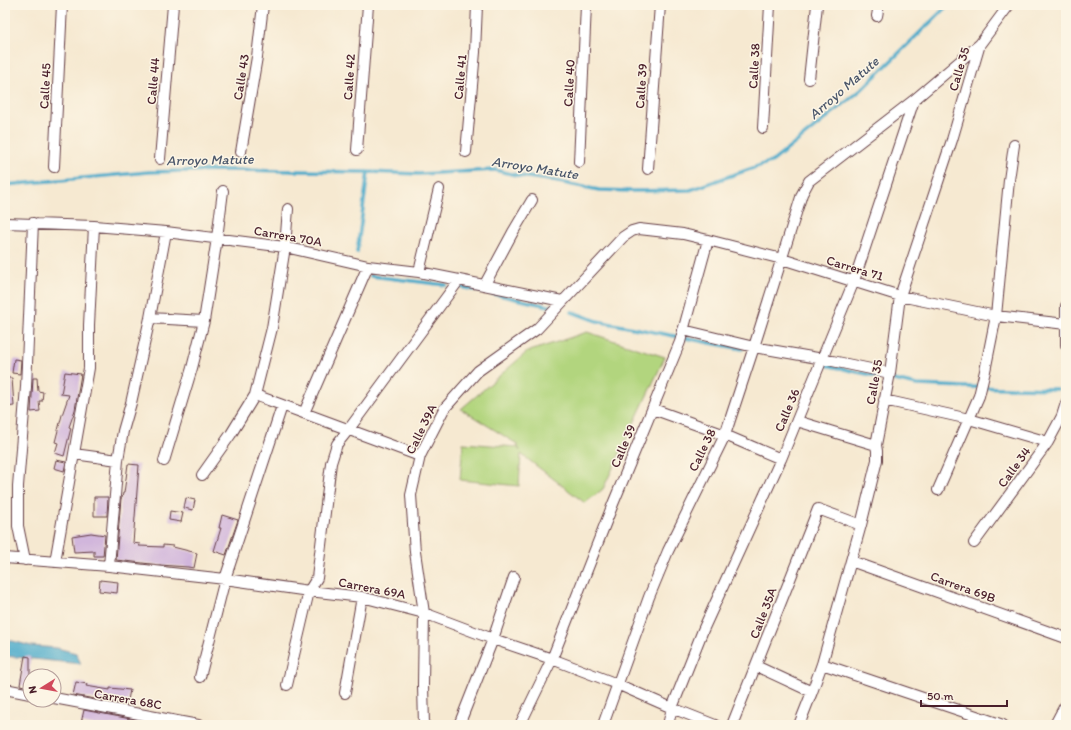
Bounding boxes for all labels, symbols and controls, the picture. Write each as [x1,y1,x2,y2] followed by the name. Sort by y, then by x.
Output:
[745,43,763,89] street label: Calle 38
[946,45,973,93] street label: Calle 35
[806,52,883,123] water label: Arroyo Matute
[230,53,252,101] street label: Calle 43
[340,53,358,101] street label: Calle 42
[451,54,469,100] street label: Calle 41
[143,57,163,105] street label: Calle 44
[560,59,578,107] street label: Calle 40
[36,62,54,109] street label: Calle 45
[632,63,650,109] street label: Calle 39
[166,151,255,169] water label: Arroyo Matute
[491,153,581,183] water label: Arroyo Matute
[253,223,324,249] street label: Carrera 70A
[825,252,885,284] street label: Carrera 71
[863,358,885,406] street label: Calle 35
[771,386,803,434] street label: Calle 36
[402,401,440,456] street label: Calle 39A
[607,422,639,470] street label: Calle 39
[685,426,719,474] street label: Calle 38
[994,444,1034,490] street label: Calle 34
[928,568,998,606] street label: Carrera 69B
[337,574,408,602] street label: Carrera 69A
[746,585,780,641] street label: Calle 35A
[22,668,62,708] north arrow
[921,682,1007,708] scale bar
[26,685,40,695] text: N
[93,686,163,712] street label: Carrera 68C
[927,689,953,703] text: 50 m

